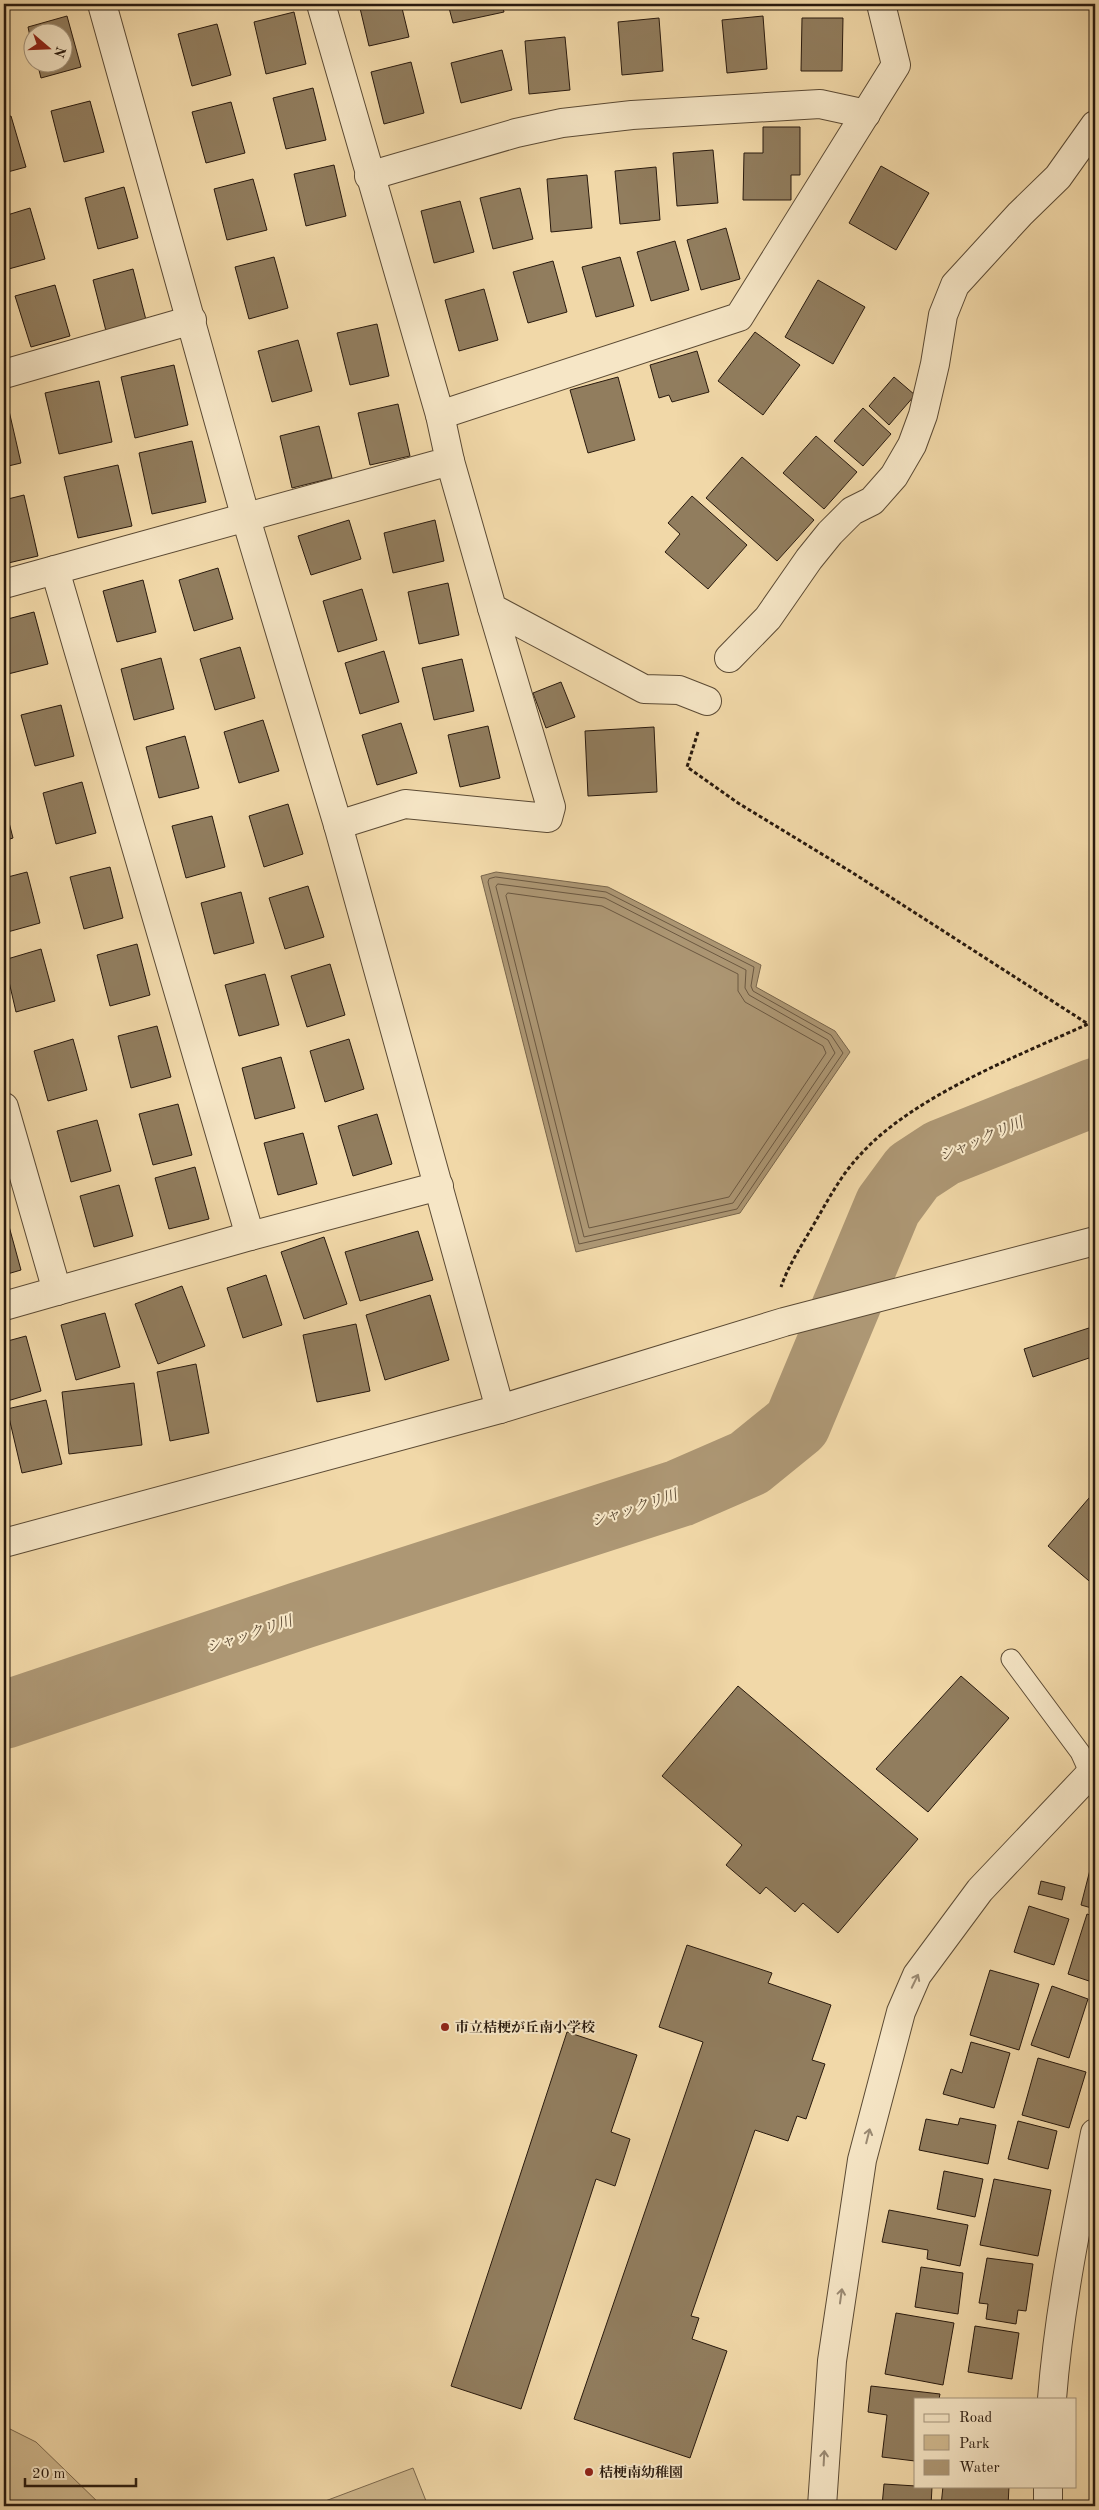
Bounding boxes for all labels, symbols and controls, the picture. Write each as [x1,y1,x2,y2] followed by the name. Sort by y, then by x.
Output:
[22,22,72,72] north arrow
[51,45,68,60] text: N
[937,1114,1028,1165] water label: シャックリ川
[589,1487,681,1530] water label: シャックリ川
[204,1613,296,1656] water label: シャックリ川
[911,1974,920,1989] one-way arrow
[455,2020,595,2035] place label: 市立桔梗が丘南小学校
[439,2021,451,2033] marker: 市立桔梗が丘南小学校
[864,2128,873,2144] one-way arrow
[837,2288,847,2304] one-way arrow
[914,2398,1076,2488] legend
[959,2411,993,2426] text: Road
[959,2437,990,2452] text: Park
[820,2450,829,2466] one-way arrow
[25,2455,136,2487] scale bar
[959,2461,1000,2476] text: Water
[599,2465,683,2480] place label: 桔梗南幼稚園
[583,2466,595,2478] marker: 桔梗南幼稚園
[32,2467,66,2482] text: 20 m

